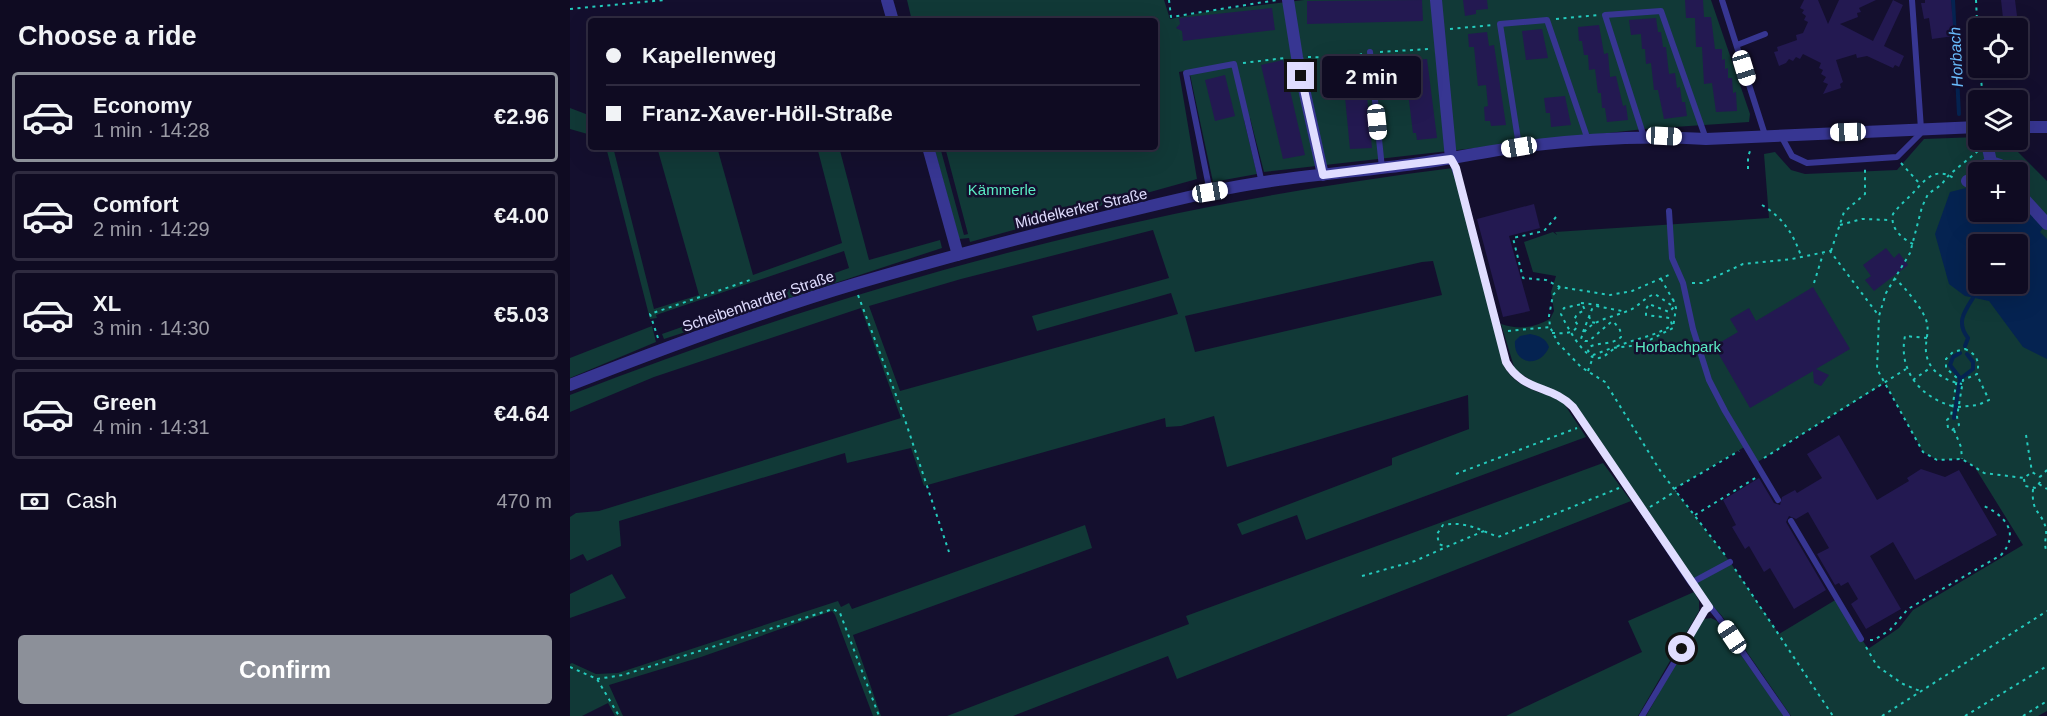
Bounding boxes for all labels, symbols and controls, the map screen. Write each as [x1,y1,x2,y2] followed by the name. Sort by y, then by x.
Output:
[1968,18,2028,294] map controls
[1968,18,2028,78] button: locate
[18,21,197,51] text: Choose a ride
[1946,26,1966,88] water label: Horbach
[642,43,776,68] text: Kapellenweg
[1730,48,1758,88] car
[1322,55,1421,97] callout: 2 min
[1287,62,1314,89] route end
[1345,66,1398,88] text: 2 min
[21,90,75,144] icon: car
[1968,90,2028,150] button: layers
[93,93,192,118] text: Economy
[642,101,893,126] text: Franz-Xaver-Höll-Straße
[1366,103,1388,141] car
[494,104,549,129] text: €2.96
[93,119,210,141] text: 1 min · 14:28
[1830,122,1866,142] car
[1646,126,1682,146] car
[1500,135,1538,159] car
[1968,162,2028,222] button: +
[1191,180,1229,204] car
[968,181,1036,198] park label: Kämmerle
[1013,185,1149,231] street label: Middelkerker Straße
[21,189,75,243] icon: car
[93,192,179,217] text: Comfort
[494,203,549,228] text: €4.00
[93,218,210,240] text: 2 min · 14:29
[1968,234,2028,294] button: −
[680,267,836,335] street label: Scheibenhardter Straße
[21,288,75,342] icon: car
[93,291,121,316] text: XL
[494,302,549,327] text: €5.03
[93,317,210,339] text: 3 min · 14:30
[1635,338,1721,355] park label: Horbachpark
[21,387,75,441] icon: car
[93,390,157,415] text: Green
[494,401,549,426] text: €4.64
[93,416,210,438] text: 4 min · 14:31
[18,485,51,518] icon: cash
[66,488,117,513] text: Cash
[496,490,552,512] text: 470 m
[1714,617,1750,657] car
[18,635,552,704] button: Confirm
[1668,635,1695,662] route start

